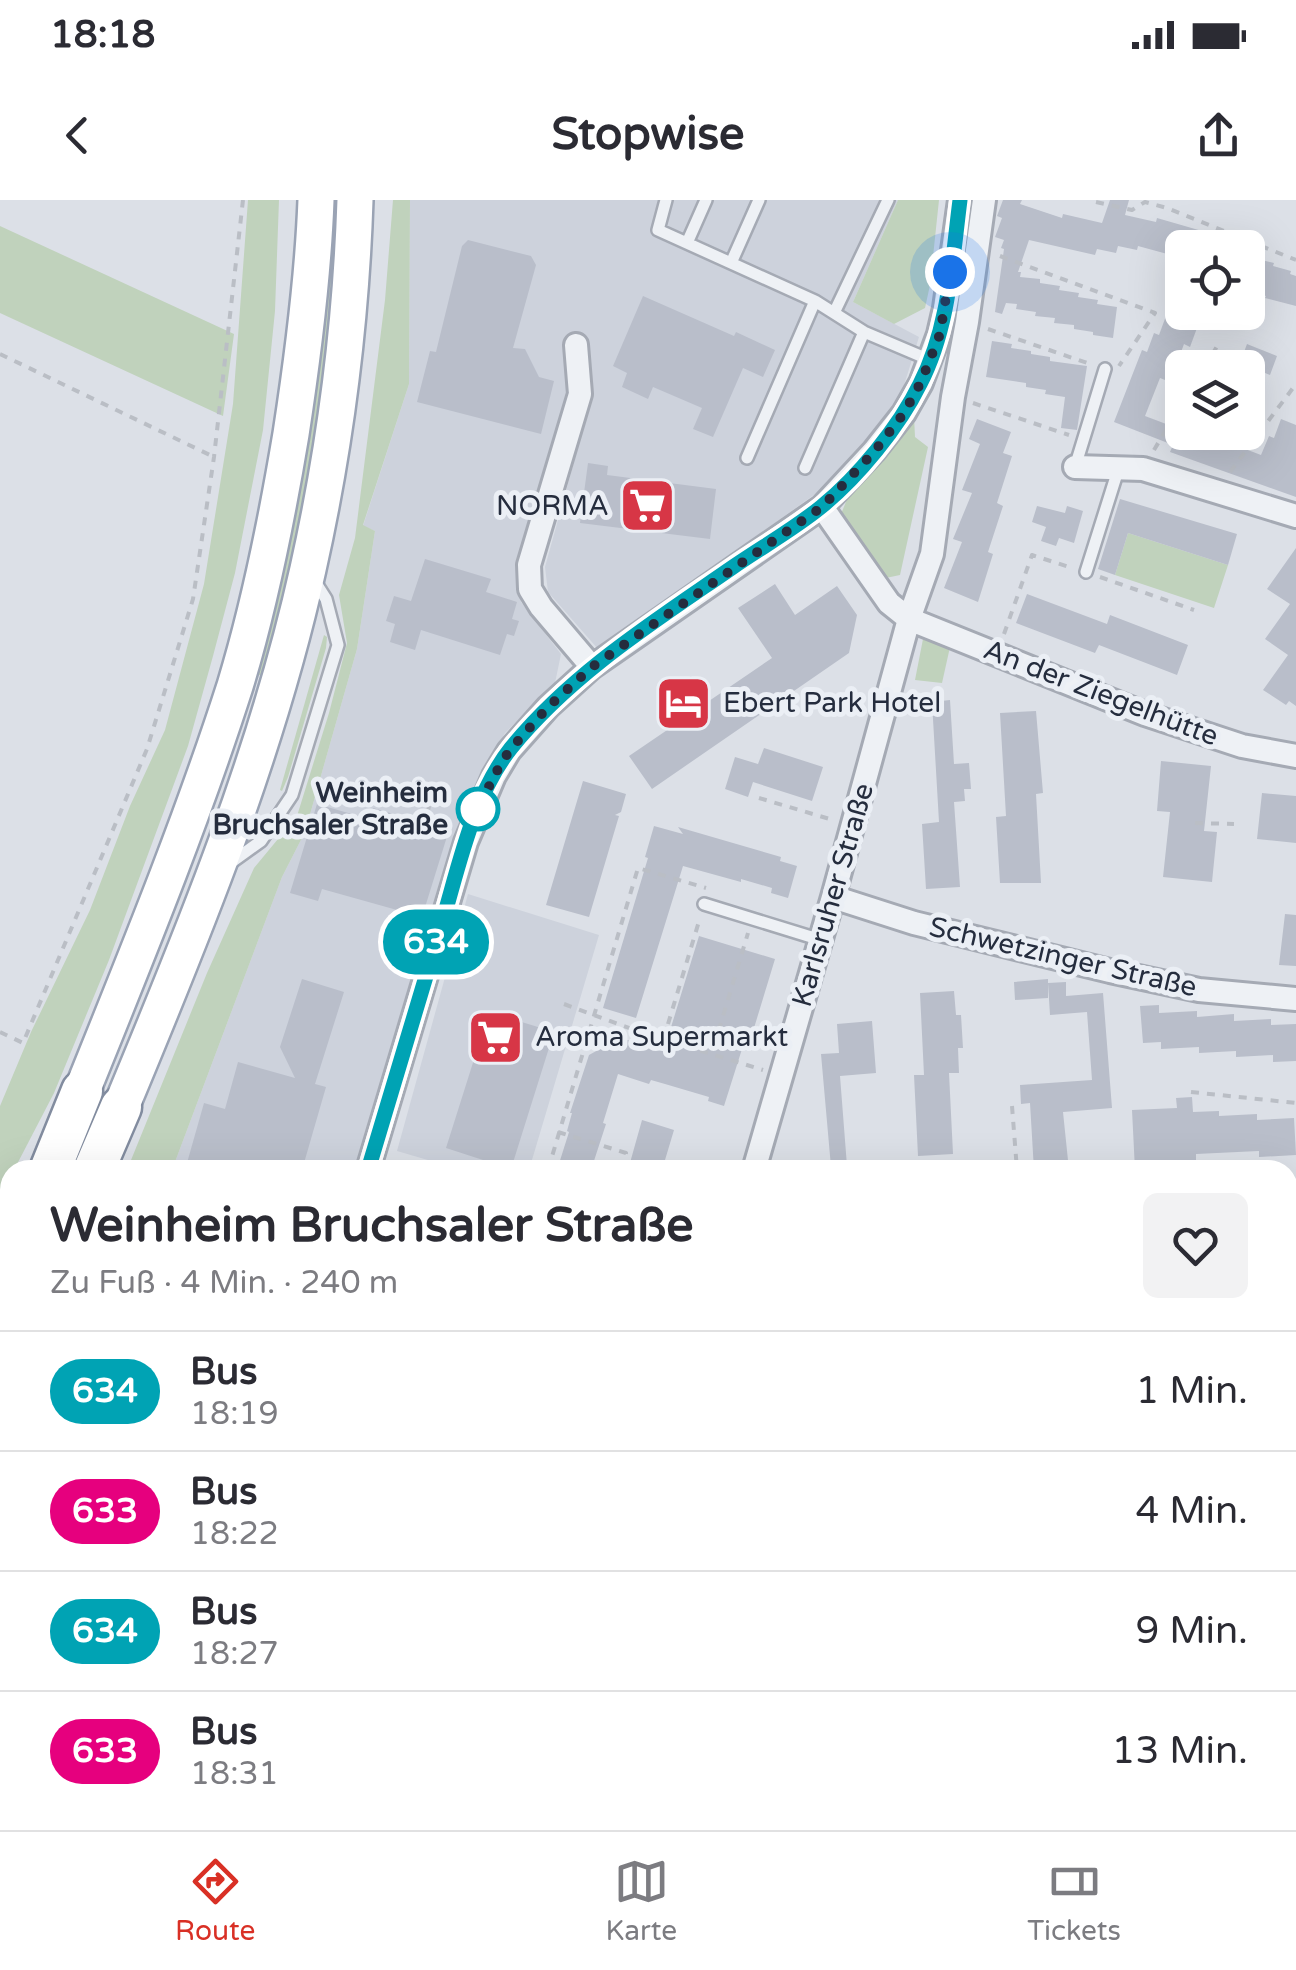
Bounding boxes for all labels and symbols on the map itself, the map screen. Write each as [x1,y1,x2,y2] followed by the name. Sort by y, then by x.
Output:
[925,247,975,297] your location
[618,476,678,536] supermarket icon: NORMA
[496,489,609,523] place label: NORMA
[979,633,1223,753] street label: An der Ziegelhütte
[654,673,714,733] hotel icon: Ebert Park Hotel
[723,686,941,720] place label: Ebert Park Hotel
[212,776,448,842] place label: Weinheim Bruchsaler Straße
[785,779,881,1011] street label: Karlsruher Straße
[457,788,499,830] marker: Weinheim Bruchsaler Straße
[378,910,494,974] line badge: 634
[926,910,1200,1004] street label: Schwetzinger Straße
[466,1007,526,1067] supermarket icon: Aroma Supermarkt
[535,1020,788,1054] place label: Aroma Supermarkt

